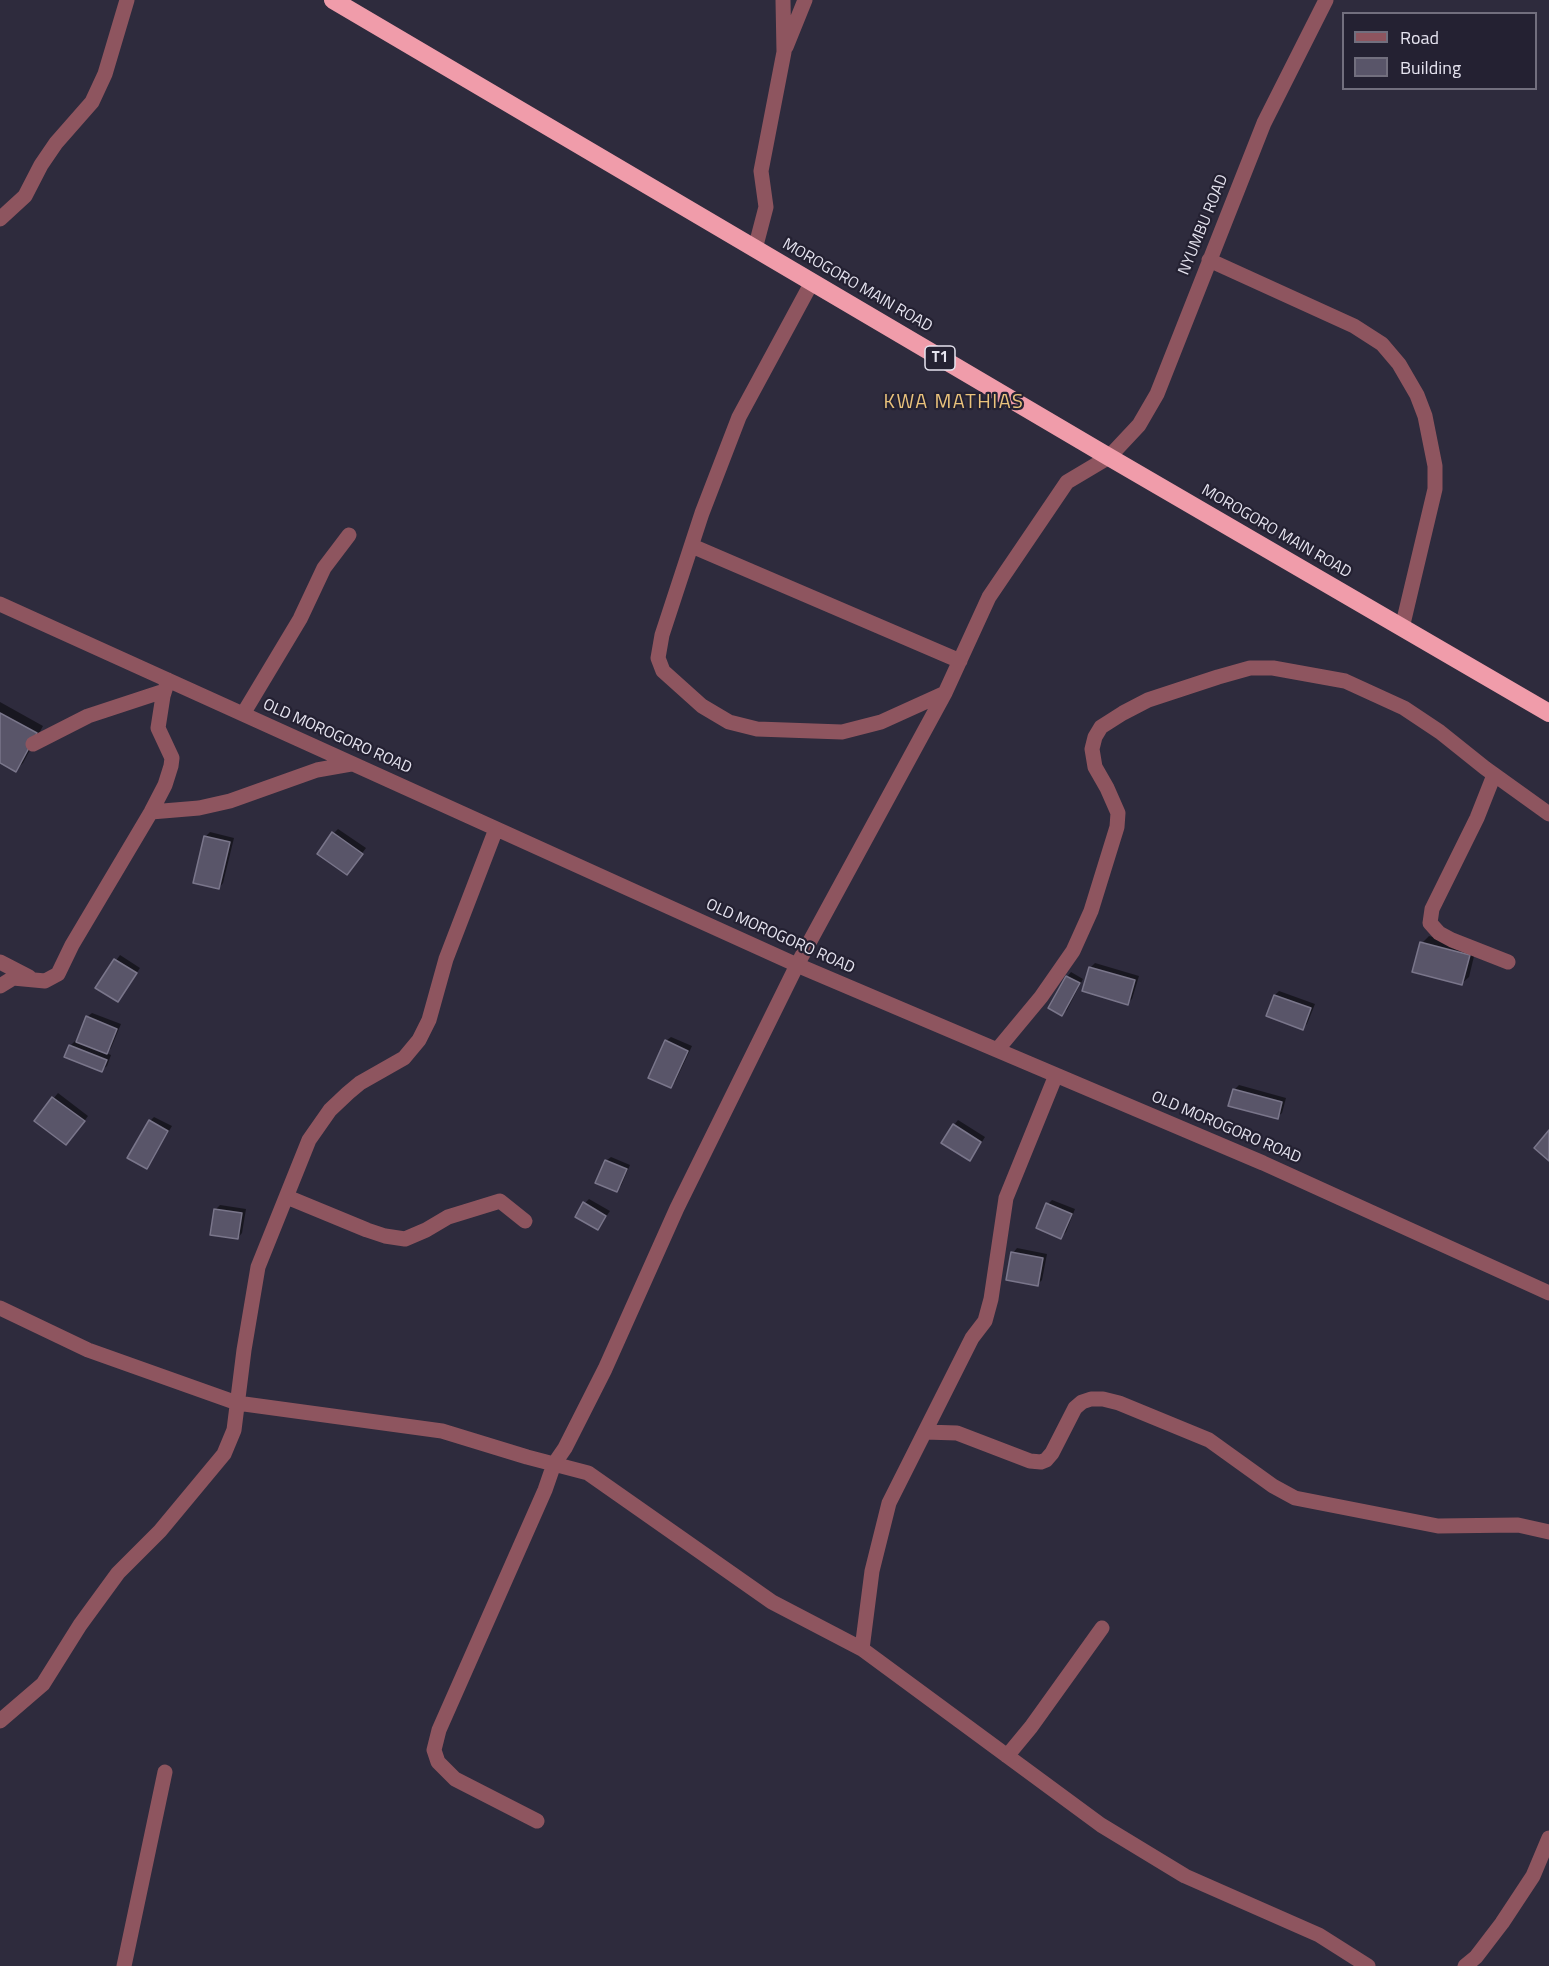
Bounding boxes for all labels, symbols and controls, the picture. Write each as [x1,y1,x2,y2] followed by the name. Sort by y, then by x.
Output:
[1342,12,1537,90] legend
[1400,24,1439,51] text: Road
[1400,54,1461,81] text: Building
[1175,172,1233,278] street label: NYUMBU ROAD
[779,235,935,337] street label: MOROGORO MAIN ROAD
[925,346,955,370] road number: T1
[884,391,1024,415] district label: KWA MATHIAS
[1198,481,1354,583] street label: MOROGORO MAIN ROAD
[260,696,414,778] street label: OLD MOROGORO ROAD
[703,896,857,978] street label: OLD MOROGORO ROAD
[1148,1088,1304,1168] street label: OLD MOROGORO ROAD

